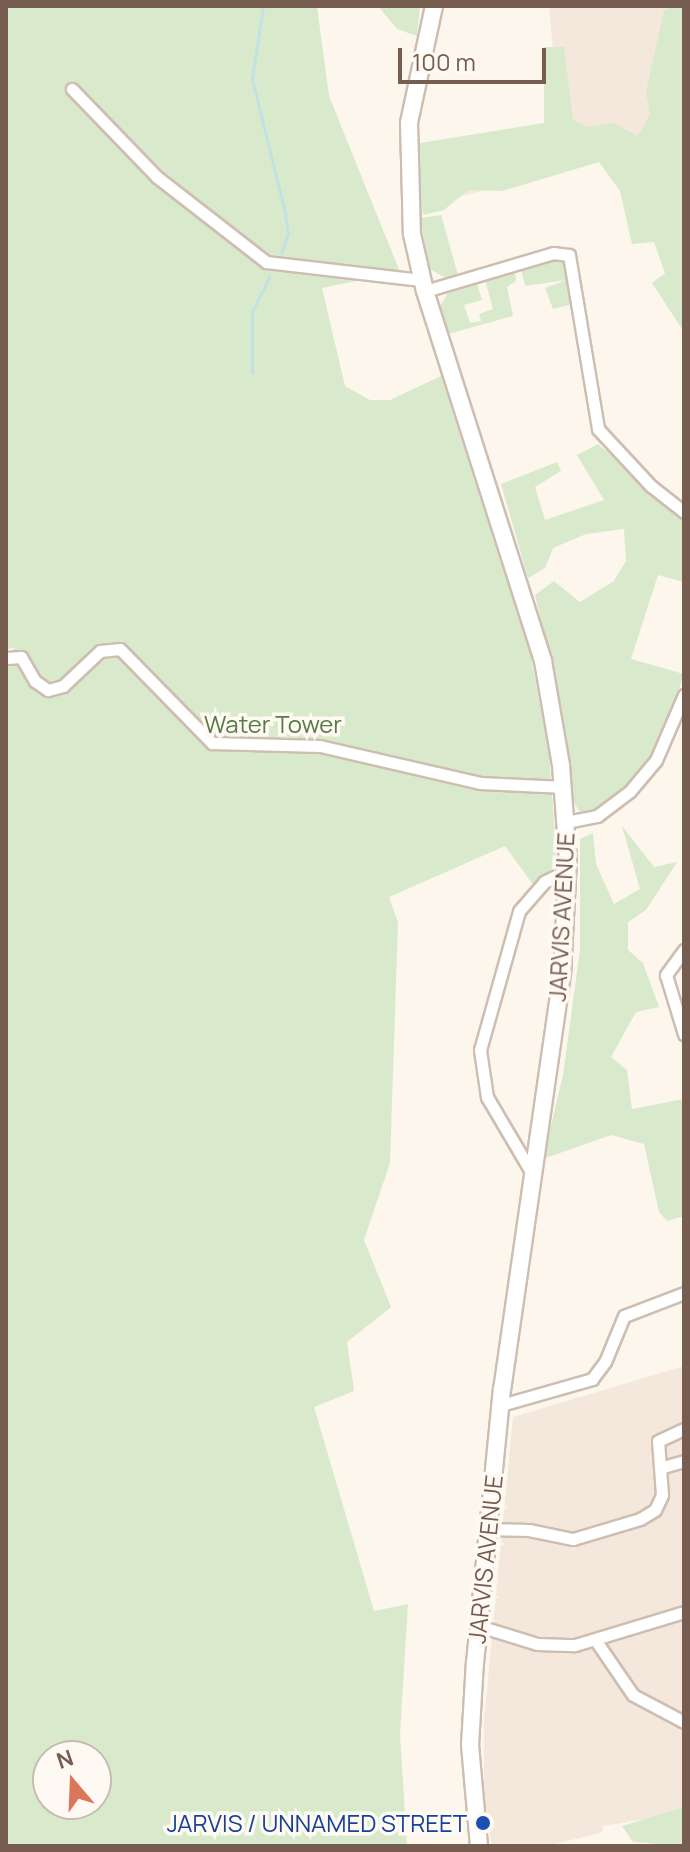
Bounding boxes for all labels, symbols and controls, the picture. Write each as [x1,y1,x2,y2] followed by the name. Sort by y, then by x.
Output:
[402,32,550,82] scale bar
[412,45,476,78] text: 100 m
[204,710,342,738] park label: Water Tower
[542,832,580,1002] street label: JARVIS AVENUE
[462,1473,508,1645] street label: JARVIS AVENUE
[32,1740,112,1820] north arrow
[52,1742,77,1776] text: N
[167,1809,467,1837] place label: JARVIS / UNNAMED STREET
[474,1814,492,1832] marker: JARVIS / UNNAMED STREET

